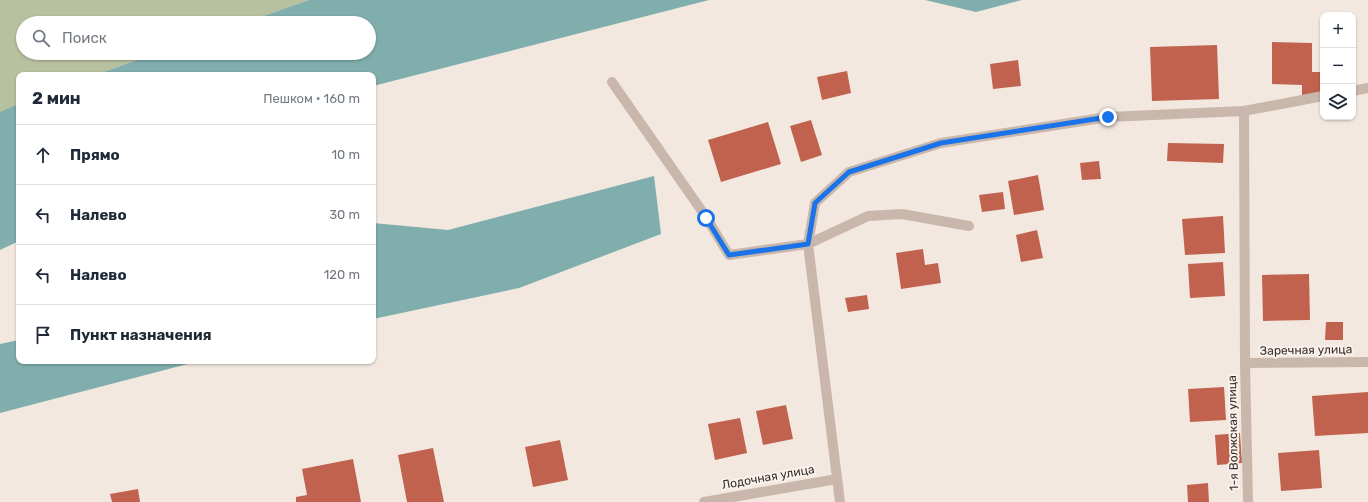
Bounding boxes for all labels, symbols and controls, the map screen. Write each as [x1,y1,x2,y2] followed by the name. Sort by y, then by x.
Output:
[1320,12,1356,120] map controls
[1320,12,1356,48] button: +
[16,16,376,60] search box
[30,27,52,49] icon: search
[62,29,107,47] text: Поиск
[1320,48,1356,84] button: −
[1320,84,1356,120] button: layers
[32,88,81,108] text: 2 мин
[263,91,360,106] text: Пешком · 160 m
[1099,108,1117,126] route end
[32,144,54,166] icon: ahead
[70,146,120,164] text: Прямо
[331,147,360,162] text: 10 m
[32,204,54,226] icon: left
[70,206,127,224] text: Налево
[329,207,360,222] text: 30 m
[697,209,715,227] route start
[32,264,54,286] icon: left
[70,266,127,284] text: Налево
[324,267,360,282] text: 120 m
[32,324,54,346] icon: arrive
[70,326,212,344] text: Пункт назначения
[1260,342,1352,358] street label: Заречная улица
[1225,375,1241,491] street label: 1-я Волжская улица
[721,462,815,492] street label: Лодочная улица

